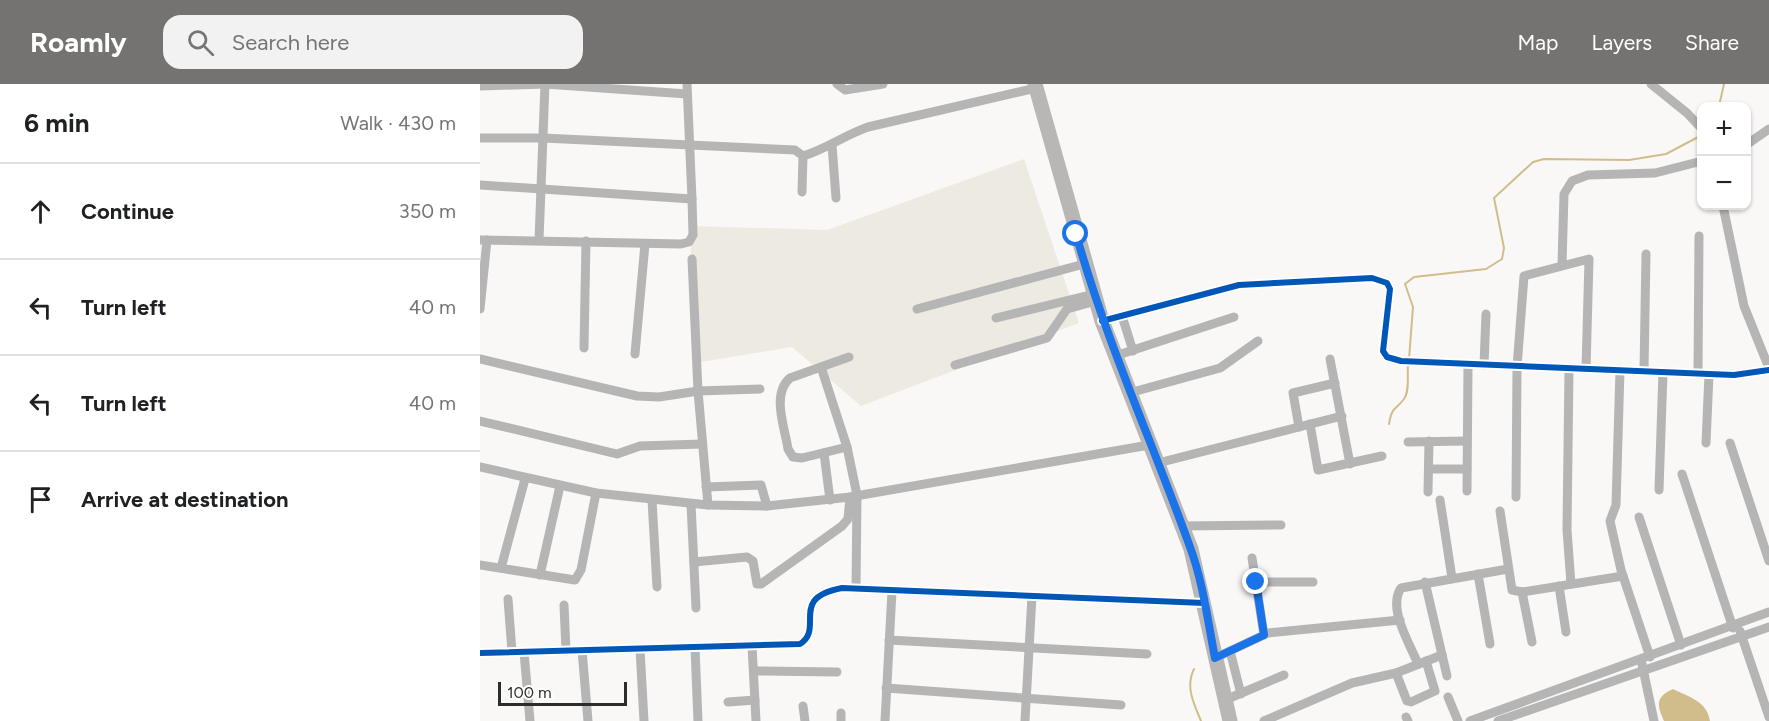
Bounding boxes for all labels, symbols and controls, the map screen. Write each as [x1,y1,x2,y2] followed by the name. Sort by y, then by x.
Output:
[163,15,583,69] search box
[30,25,127,59] text: Roamly
[184,26,217,59] icon: search
[232,29,349,56] text: Search here
[1518,30,1558,55] text: Map
[1591,30,1652,55] text: Layers
[1685,30,1739,55] text: Share
[1697,102,1751,210] map controls
[1697,102,1751,156] button: +
[24,107,90,139] text: 6 min
[340,111,456,135] text: Walk · 430 m
[1697,156,1751,210] button: −
[24,195,57,228] icon: ahead
[81,198,174,225] text: Continue
[399,199,456,223] text: 350 m
[1062,220,1088,246] route start
[24,291,57,324] icon: left
[81,294,167,321] text: Turn left
[409,295,456,319] text: 40 m
[24,387,57,420] icon: left
[81,390,167,417] text: Turn left
[409,391,456,415] text: 40 m
[24,483,57,516] icon: arrive
[81,486,289,513] text: Arrive at destination
[1242,568,1268,594] route end
[498,679,627,706] scale bar
[507,683,552,702] text: 100 m

